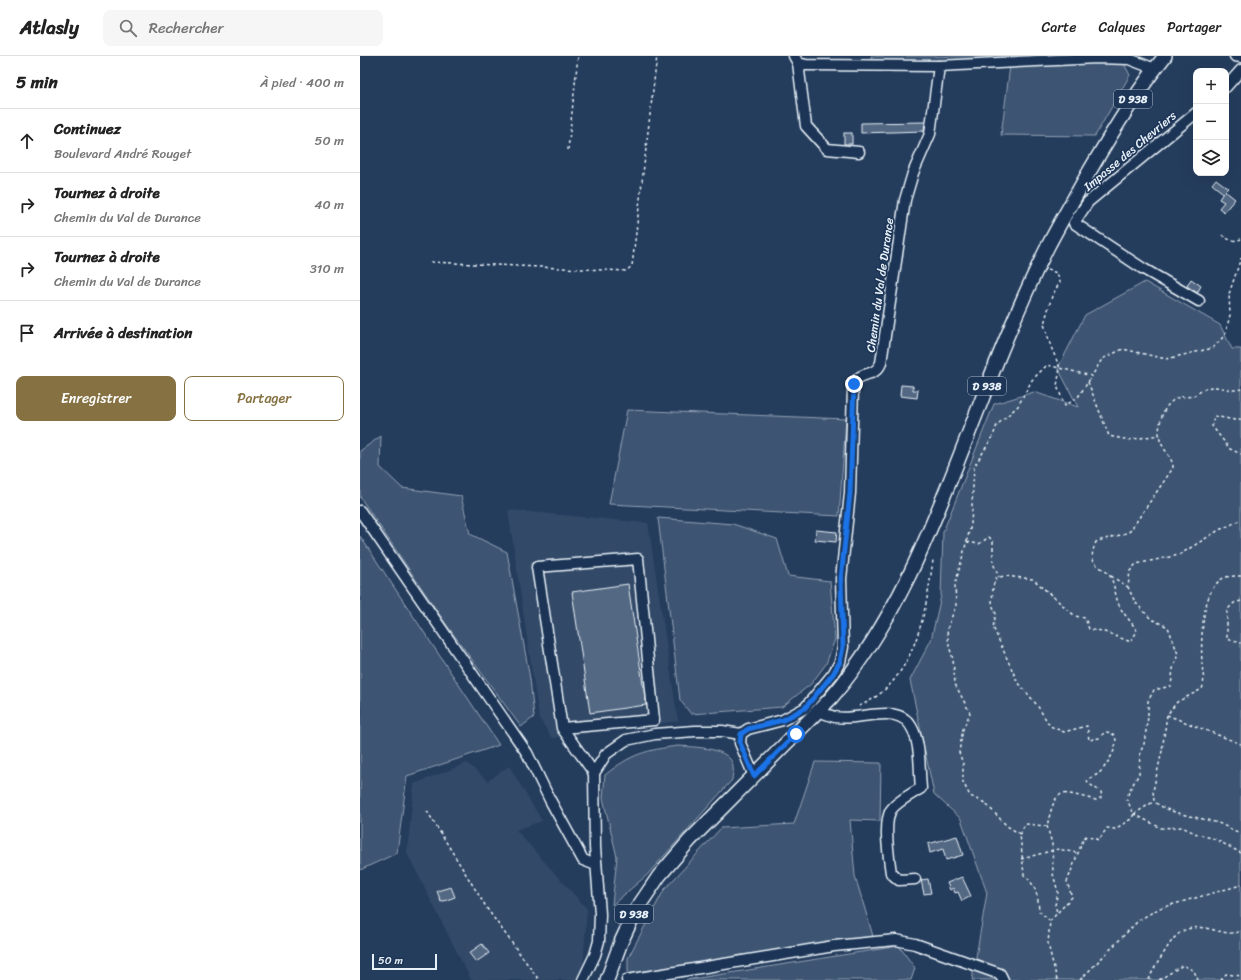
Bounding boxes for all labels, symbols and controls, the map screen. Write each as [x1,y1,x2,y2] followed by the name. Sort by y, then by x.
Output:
[103,10,383,46] search box
[20,11,79,44] text: Atlasly
[149,15,224,41] text: Rechercher
[1042,15,1076,40] text: Carte
[1098,15,1145,40] text: Calques
[1167,15,1221,40] text: Partager
[117,17,139,39] icon: search
[16,67,58,97] text: 5 min
[1193,68,1229,176] map controls
[1193,68,1229,104] button: +
[260,71,344,94] text: À pied · 400 m
[1114,90,1152,108] road number: D 938
[1193,104,1229,140] button: −
[1078,105,1182,197] street label: Impasse des Chevriers
[54,116,121,142] text: Continuez
[314,129,344,152] text: 50 m
[16,130,38,152] icon: ahead
[1193,140,1229,176] button: layers
[54,142,191,165] text: Boulevard André Rouget
[54,180,160,206] text: Tournez à droite
[314,193,344,216] text: 40 m
[16,194,38,216] icon: right
[54,206,201,229] text: Chemin du Val de Durance
[860,216,900,354] street label: Chemin du Val de Durance
[54,244,160,270] text: Tournez à droite
[310,257,344,280] text: 310 m
[16,258,38,280] icon: right
[54,270,201,293] text: Chemin du Val de Durance
[54,320,192,346] text: Arrivée à destination
[16,322,38,344] icon: arrive
[845,375,863,393] route end
[16,376,176,421] button: Enregistrer
[184,376,344,421] button: Partager
[968,377,1006,395] road number: D 938
[787,725,805,743] route start
[615,905,653,923] road number: D 938
[378,951,403,970] text: 50 m
[372,952,437,971] scale bar

